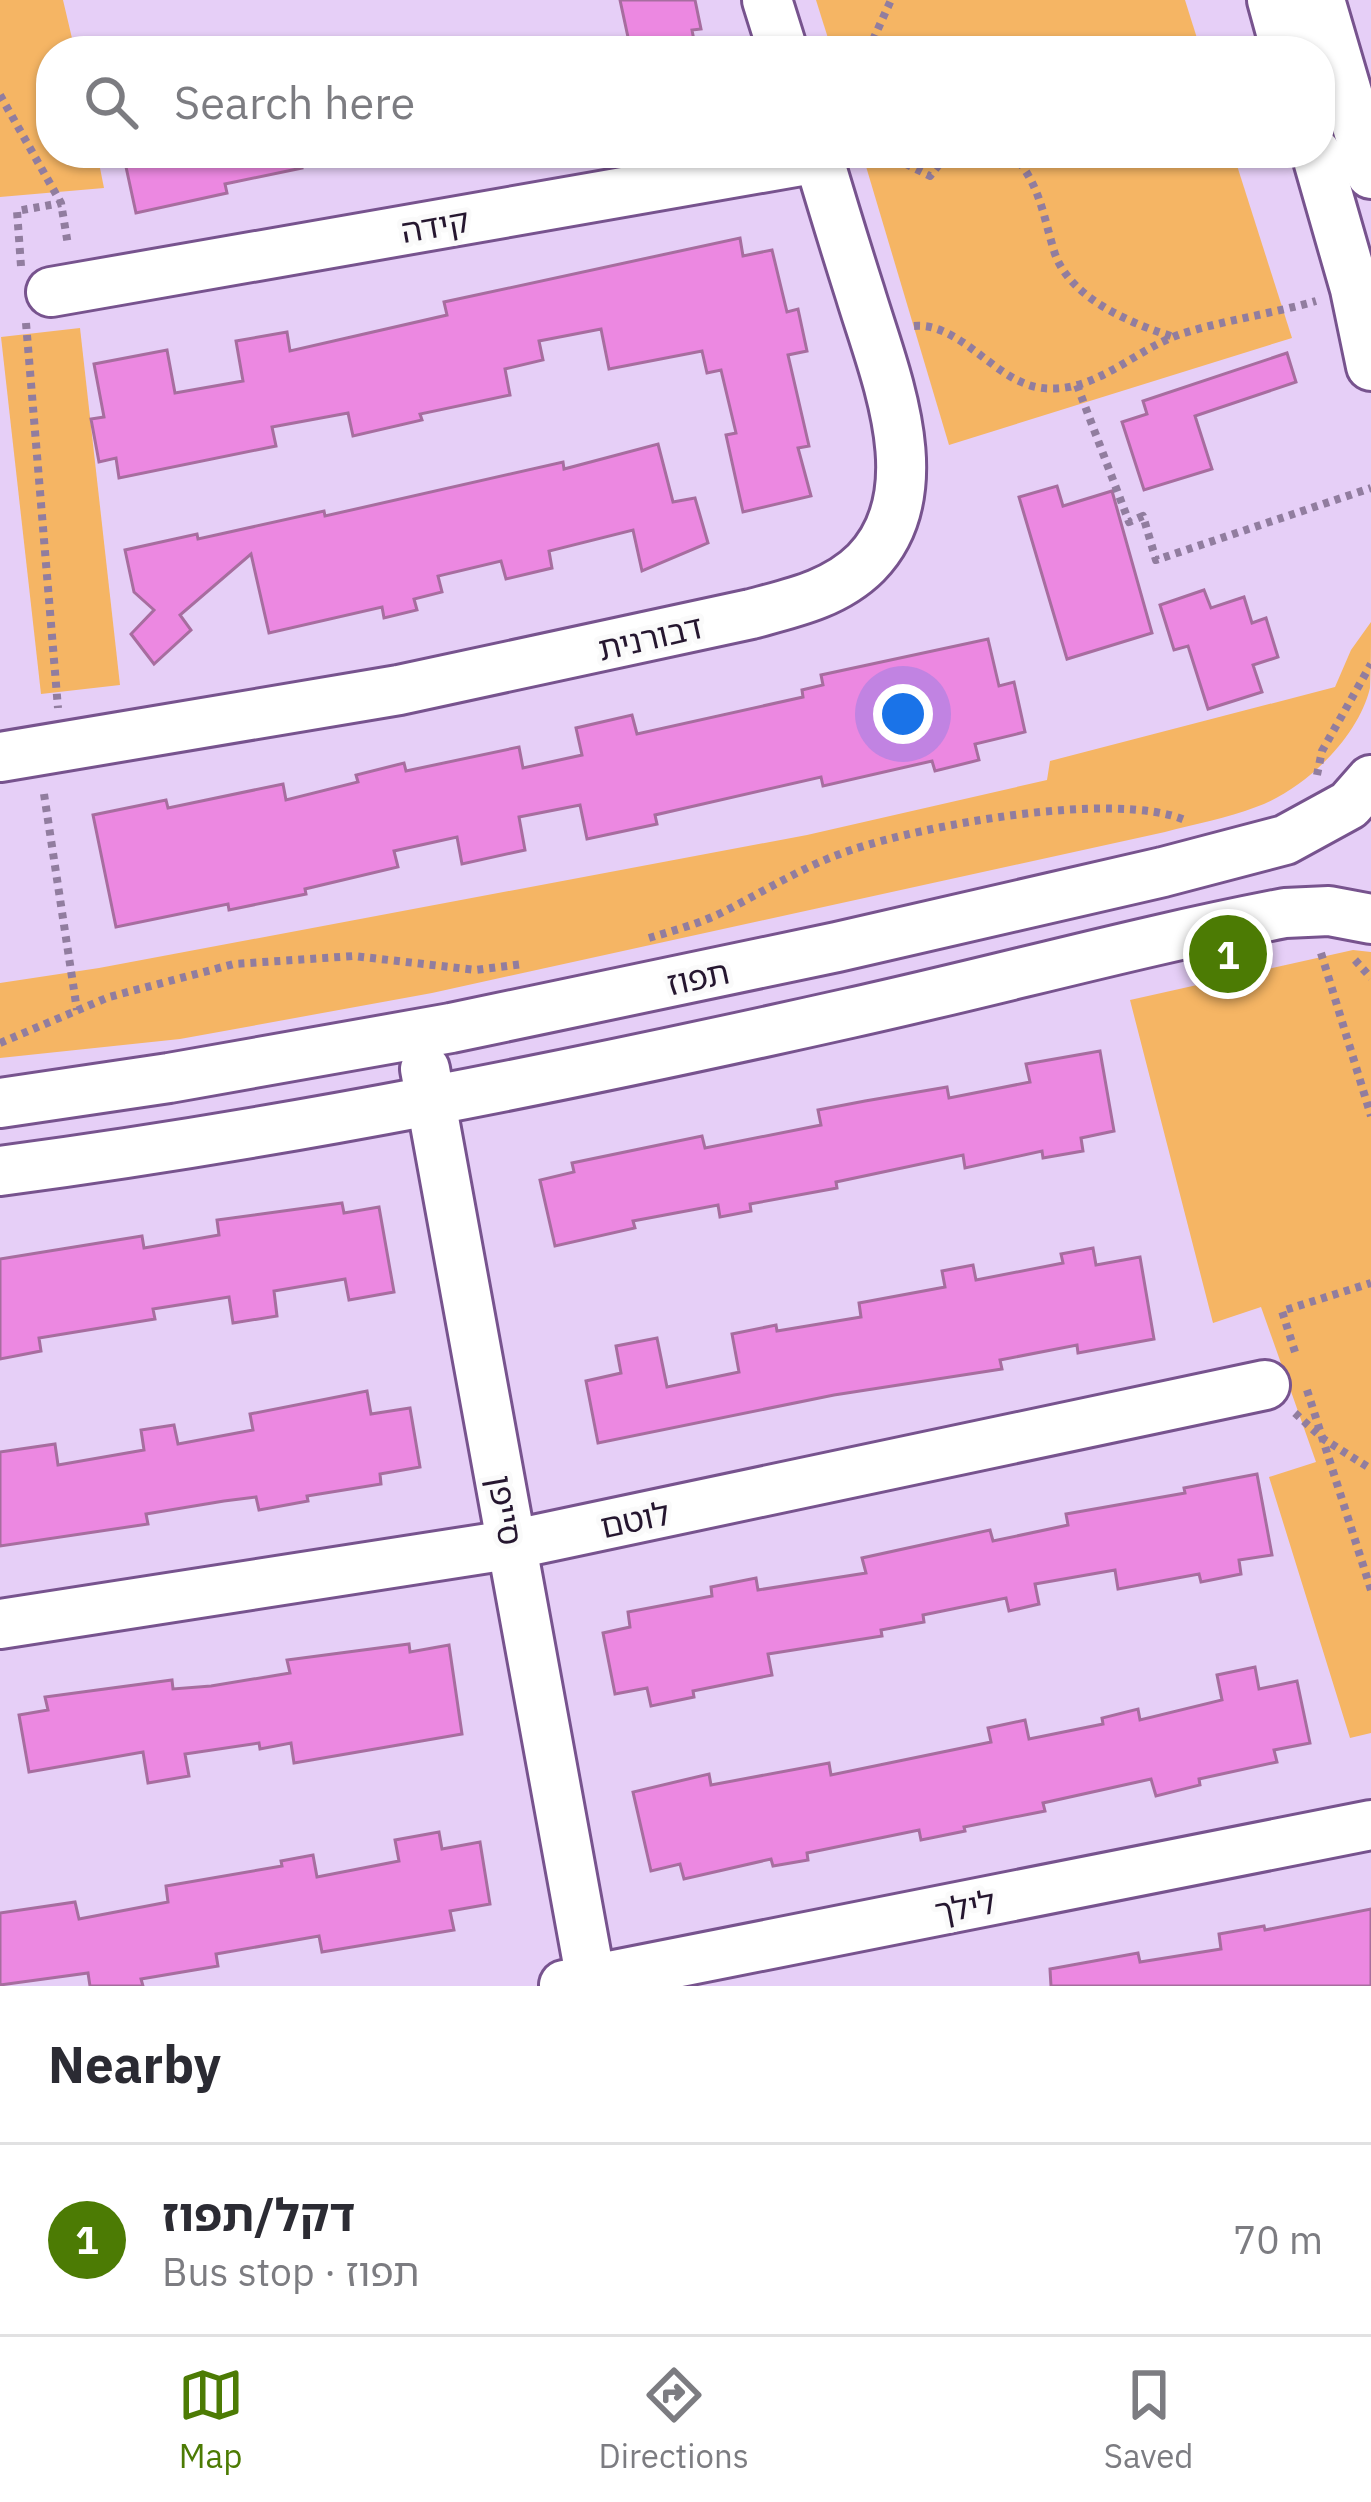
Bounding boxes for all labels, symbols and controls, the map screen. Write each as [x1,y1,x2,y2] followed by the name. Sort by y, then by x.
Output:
[36,36,1335,168] search box
[78,69,144,135] icon: search
[174,73,415,131] text: Search here
[398,198,472,252] street label: קידה
[594,604,706,670] street label: דבורנית
[873,684,933,744] your location
[1189,909,1267,999] pin: 1
[663,949,733,1005] street label: תפוז
[479,1471,533,1549] street label: סייפן
[596,1491,674,1547] street label: לוטם
[931,1879,999,1933] street label: לילך
[48,2031,221,2097] text: Nearby
[162,2185,355,2243] text: דקל/תפוז
[75,2214,99,2265] text: 1
[1233,2214,1323,2265] text: 70 m
[162,2246,419,2297] text: Bus stop · תפוז
[178,2362,244,2477] tab: Map
[599,2362,749,2477] tab: Directions
[1104,2362,1193,2477] tab: Saved

